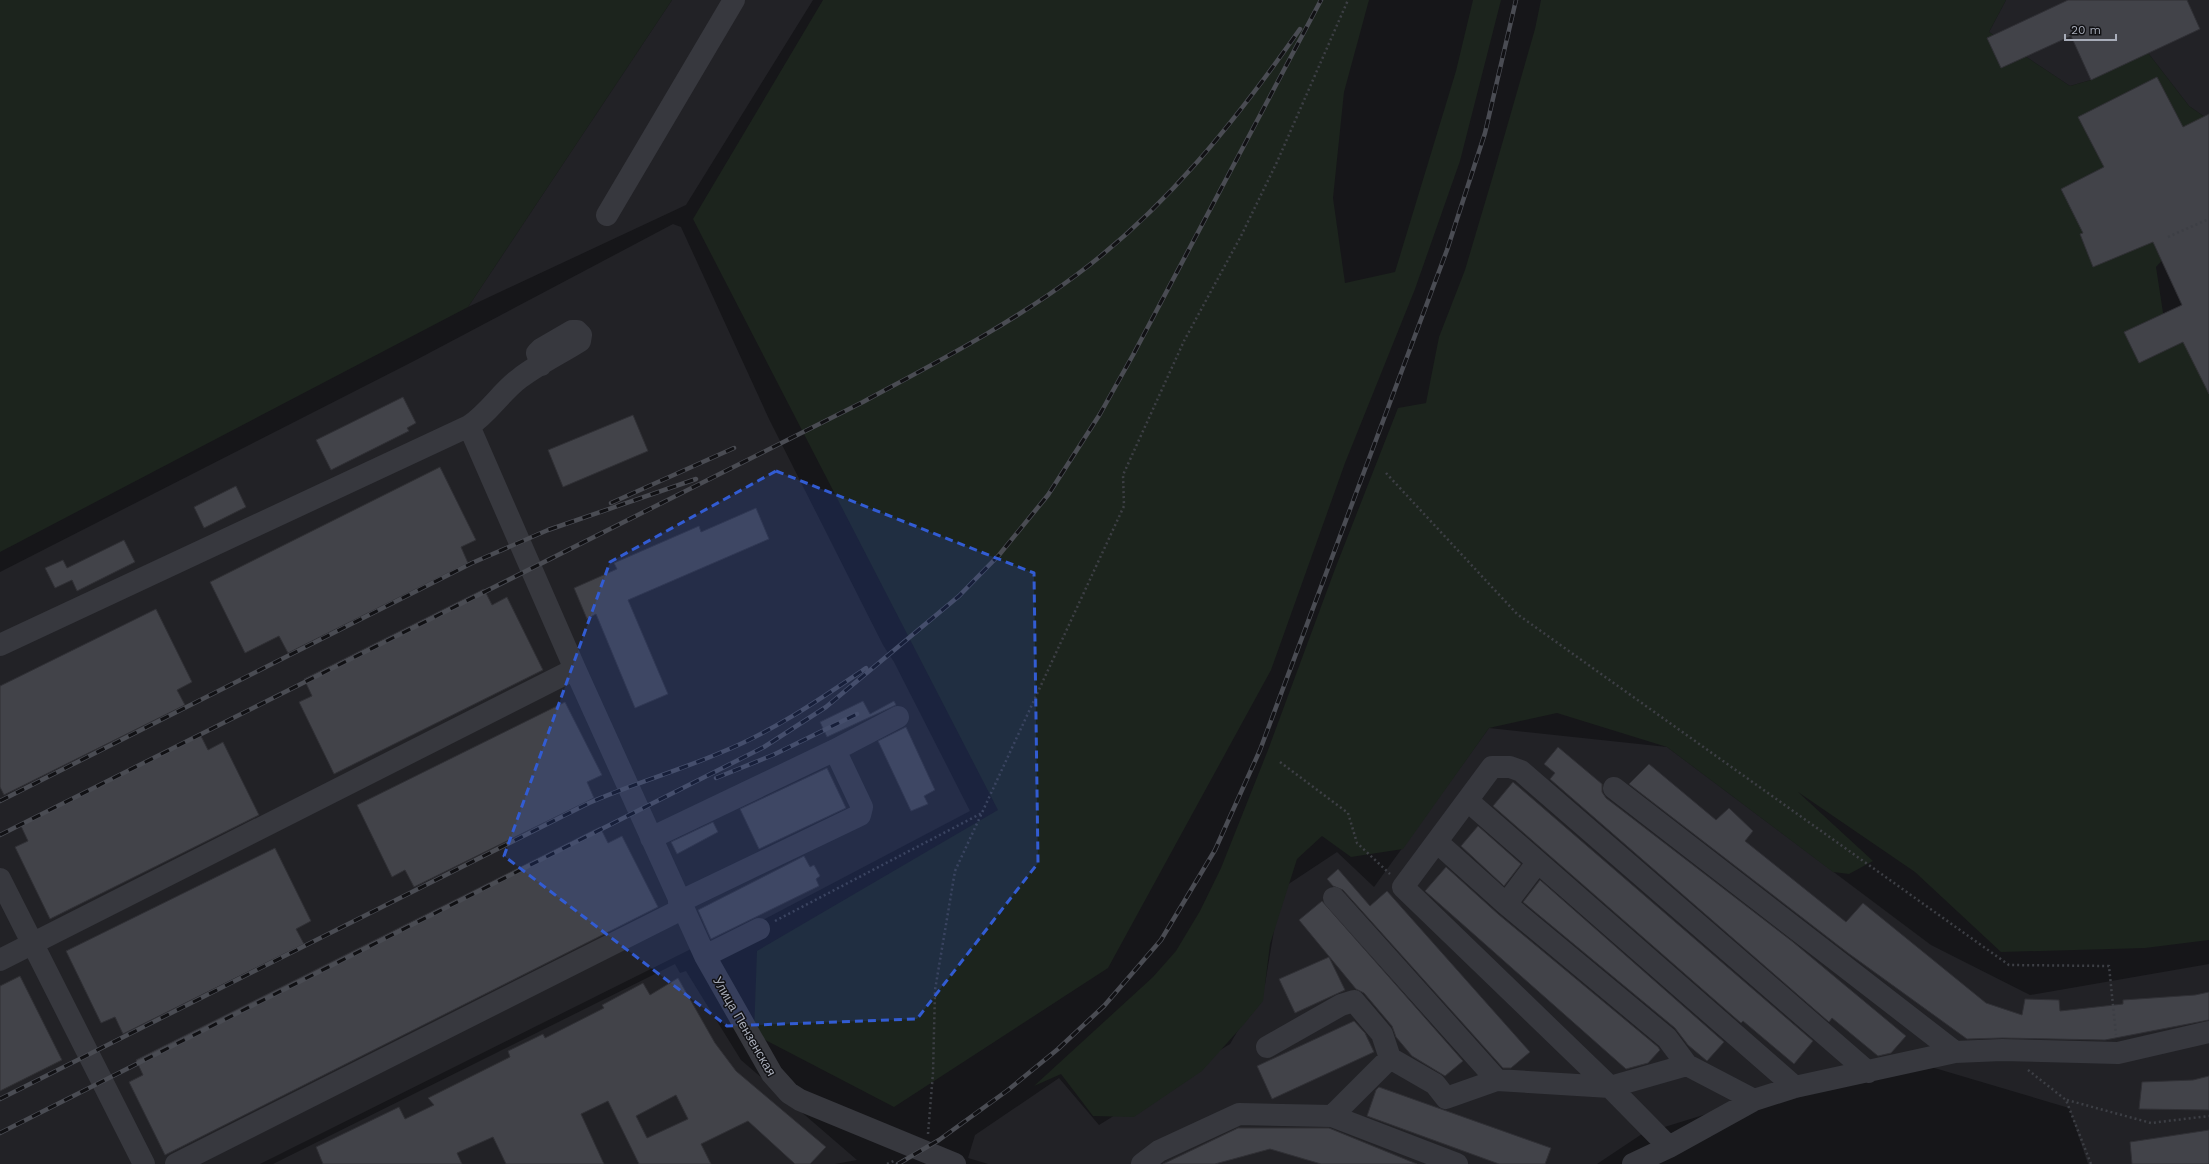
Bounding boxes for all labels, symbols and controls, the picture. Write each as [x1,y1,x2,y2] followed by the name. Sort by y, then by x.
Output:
[2065,16,2116,42] scale bar
[2071,23,2101,37] text: 20 m
[710,974,779,1079] street label: Улица Пензенская

